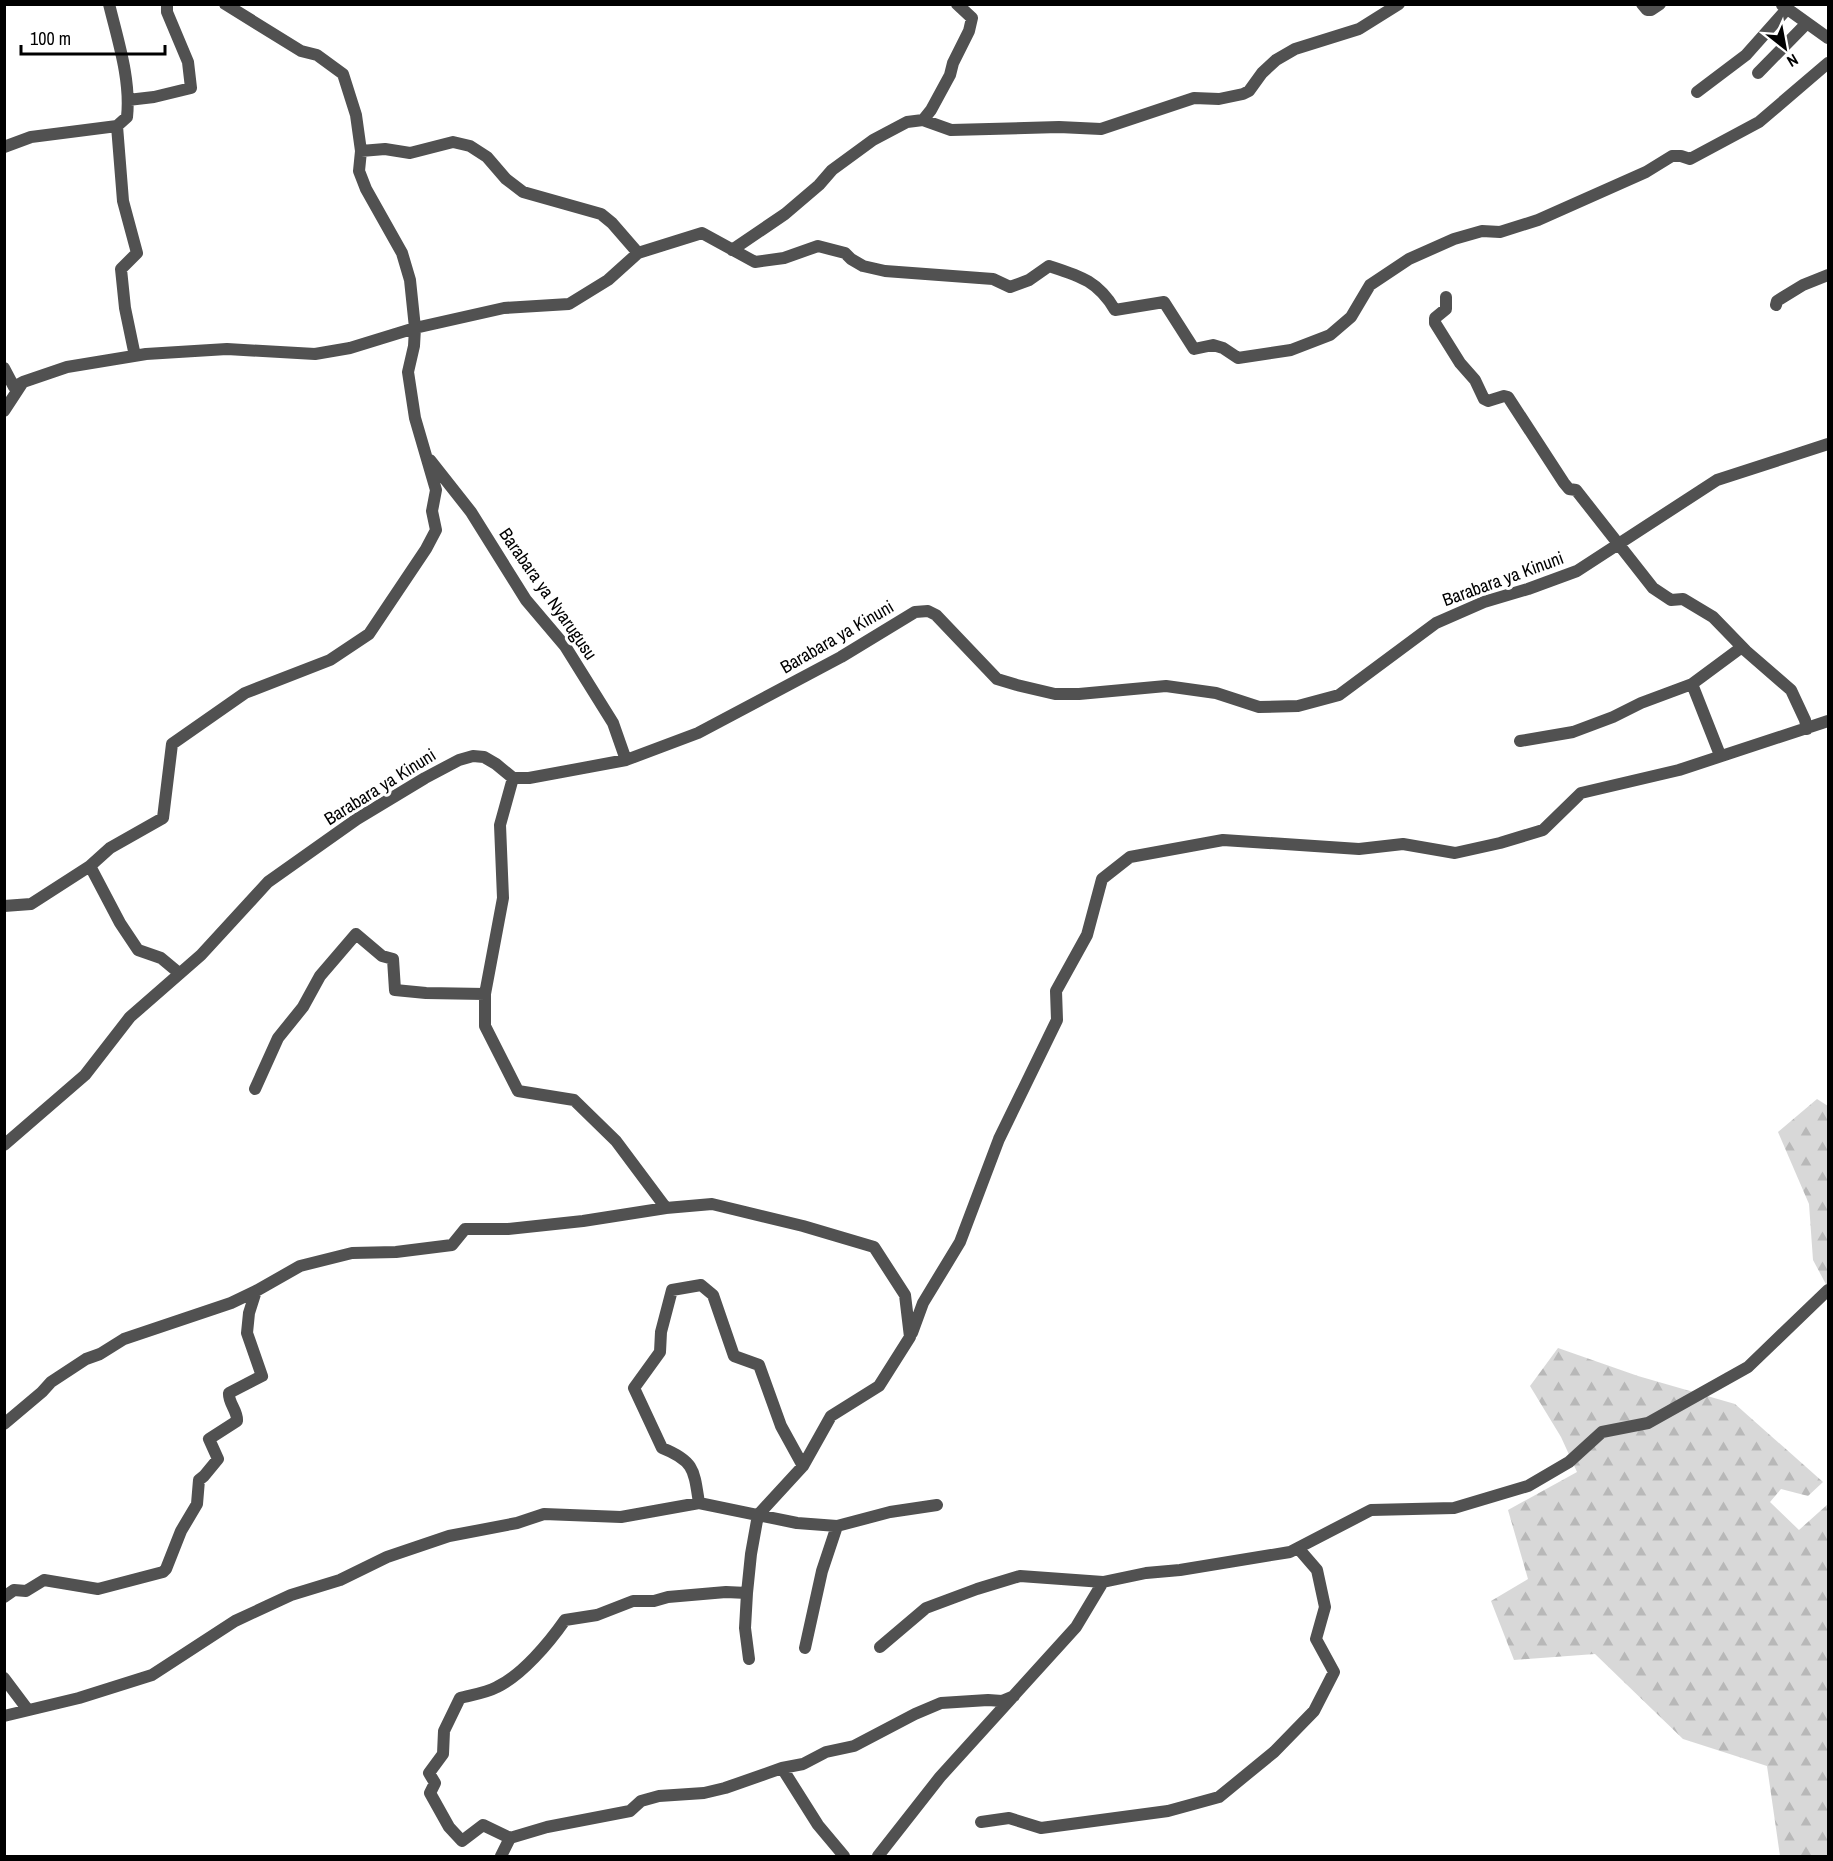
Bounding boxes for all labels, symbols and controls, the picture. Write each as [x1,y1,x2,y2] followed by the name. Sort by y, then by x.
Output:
[21,18,165,56] scale bar
[1755,18,1815,78] north arrow
[30,26,71,51] text: 100 m
[1783,49,1802,73] text: N
[493,523,603,665] street label: Barabara ya Nyarugusu
[1439,545,1567,612] street label: Barabara ya Kinuni
[775,594,898,679] street label: Barabara ya Kinuni
[319,742,440,831] street label: Barabara ya Kinuni

